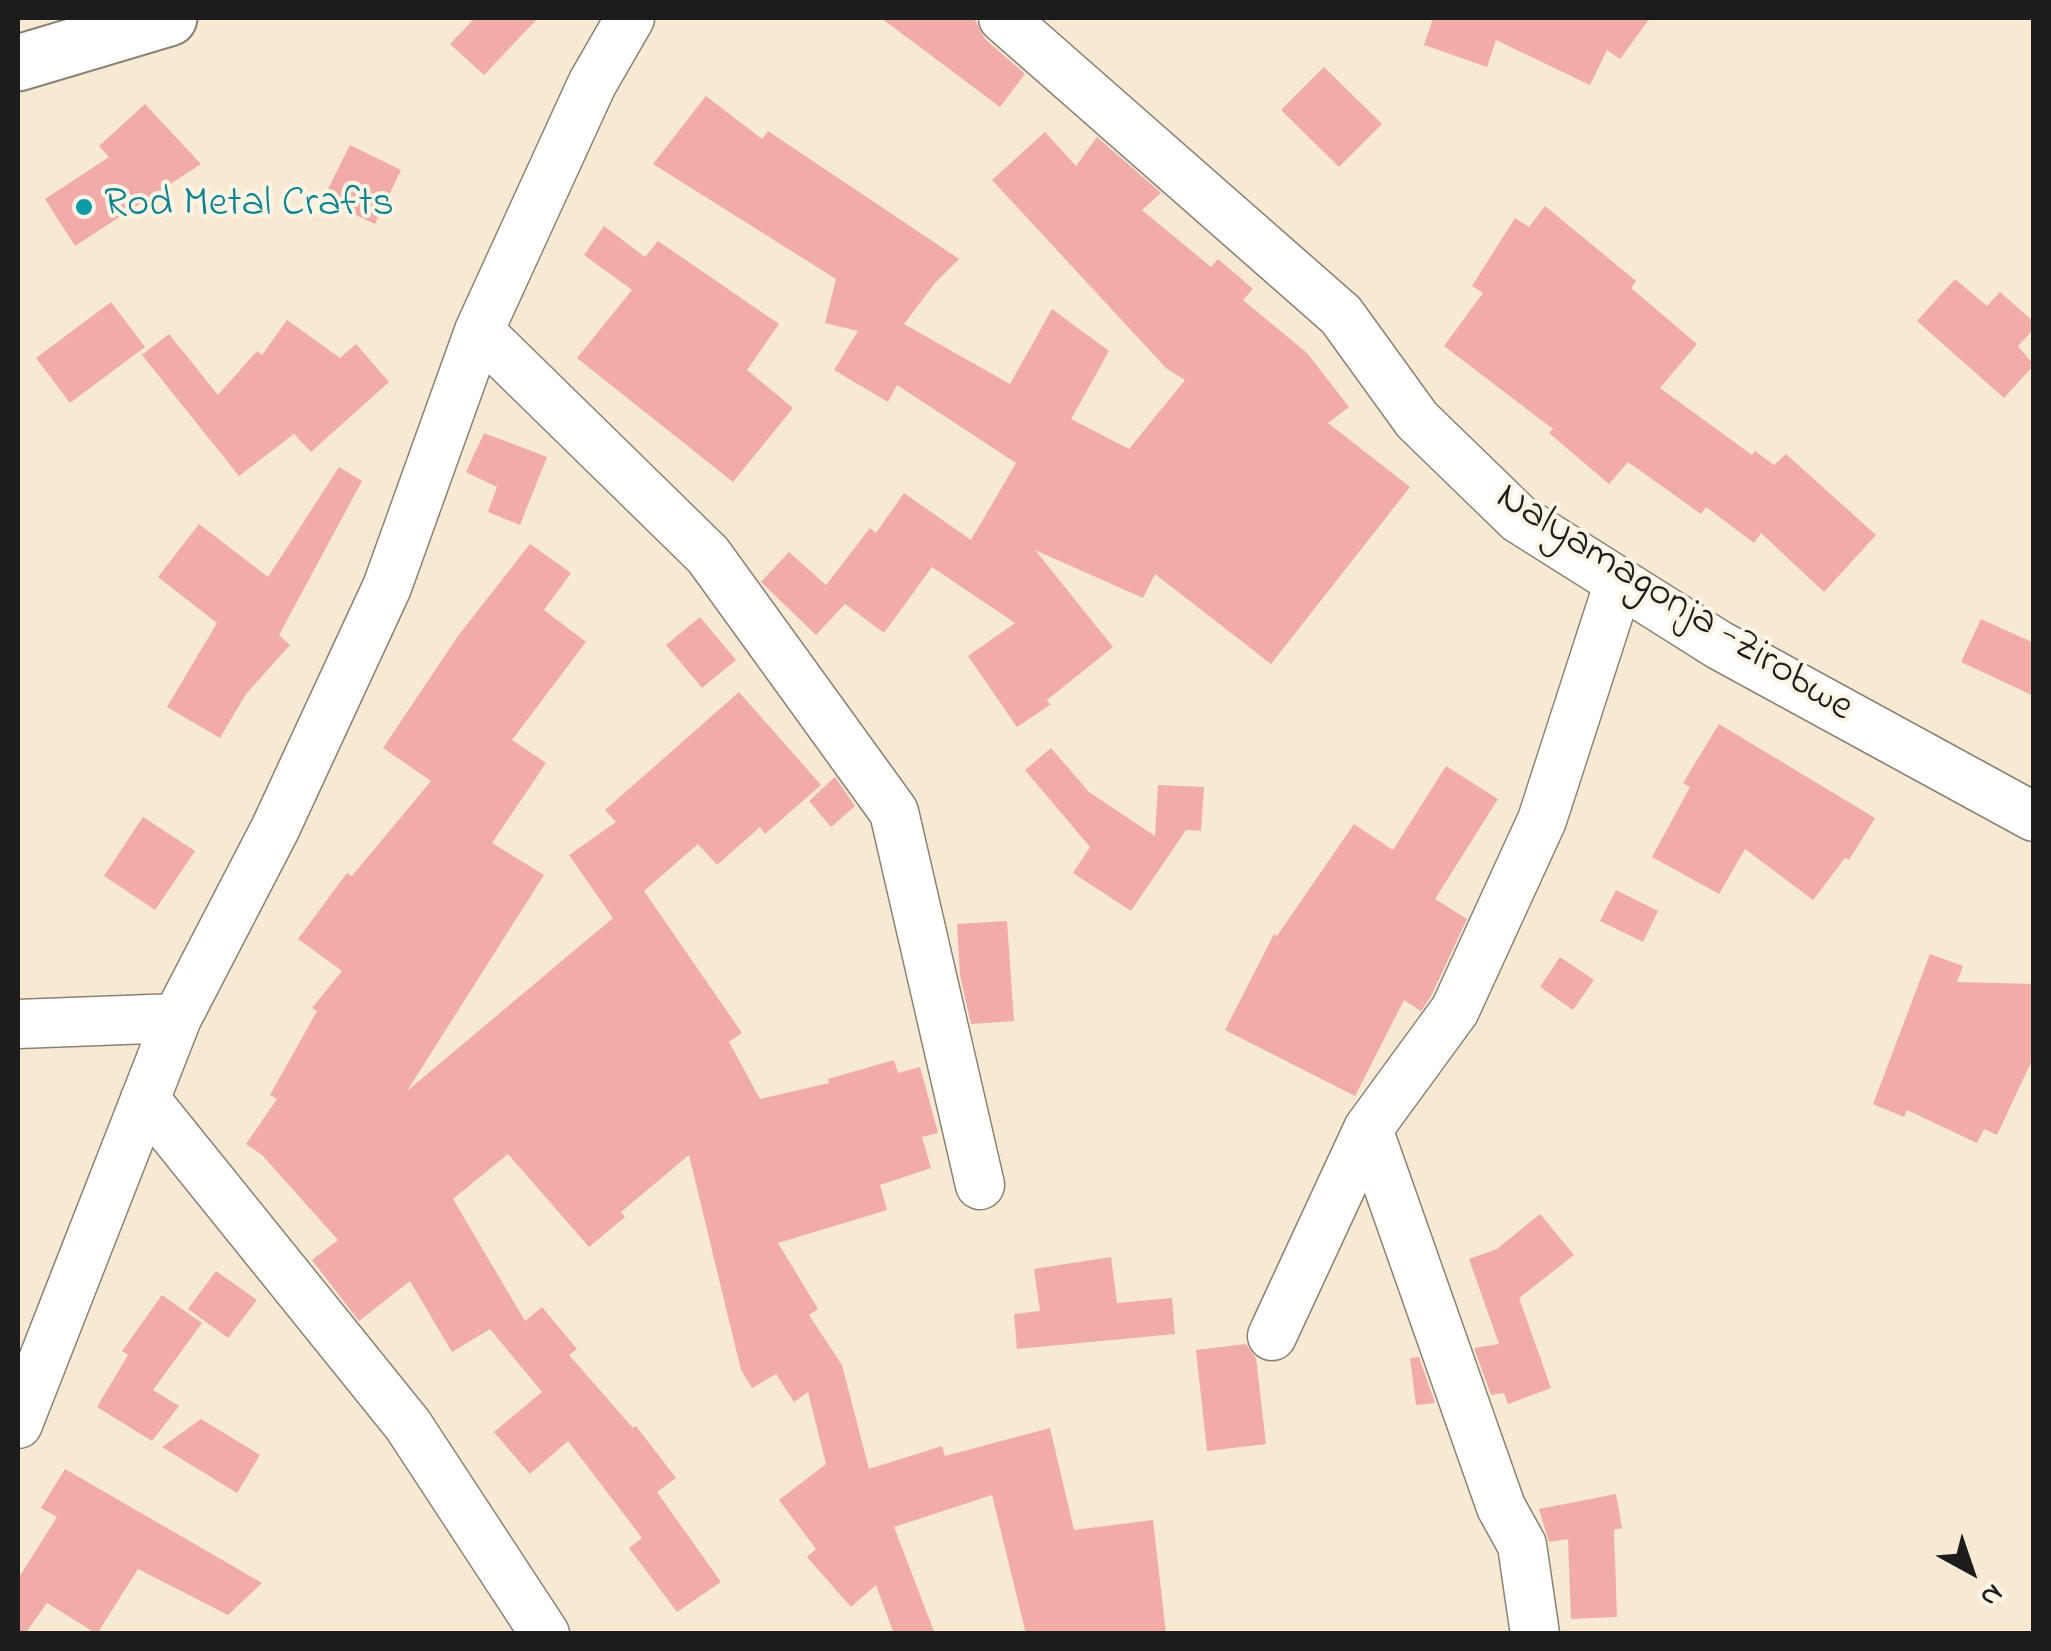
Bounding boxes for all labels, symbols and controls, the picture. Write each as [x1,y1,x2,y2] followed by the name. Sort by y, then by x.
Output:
[104,182,394,232] place label: Rod Metal Crafts
[73,196,95,218] marker: Rod Metal Crafts
[1485,475,1861,735] street label: Nalyamagonja -Zirobwe
[1921,1521,2021,1621] north arrow
[1970,1573,2011,1616] text: N

